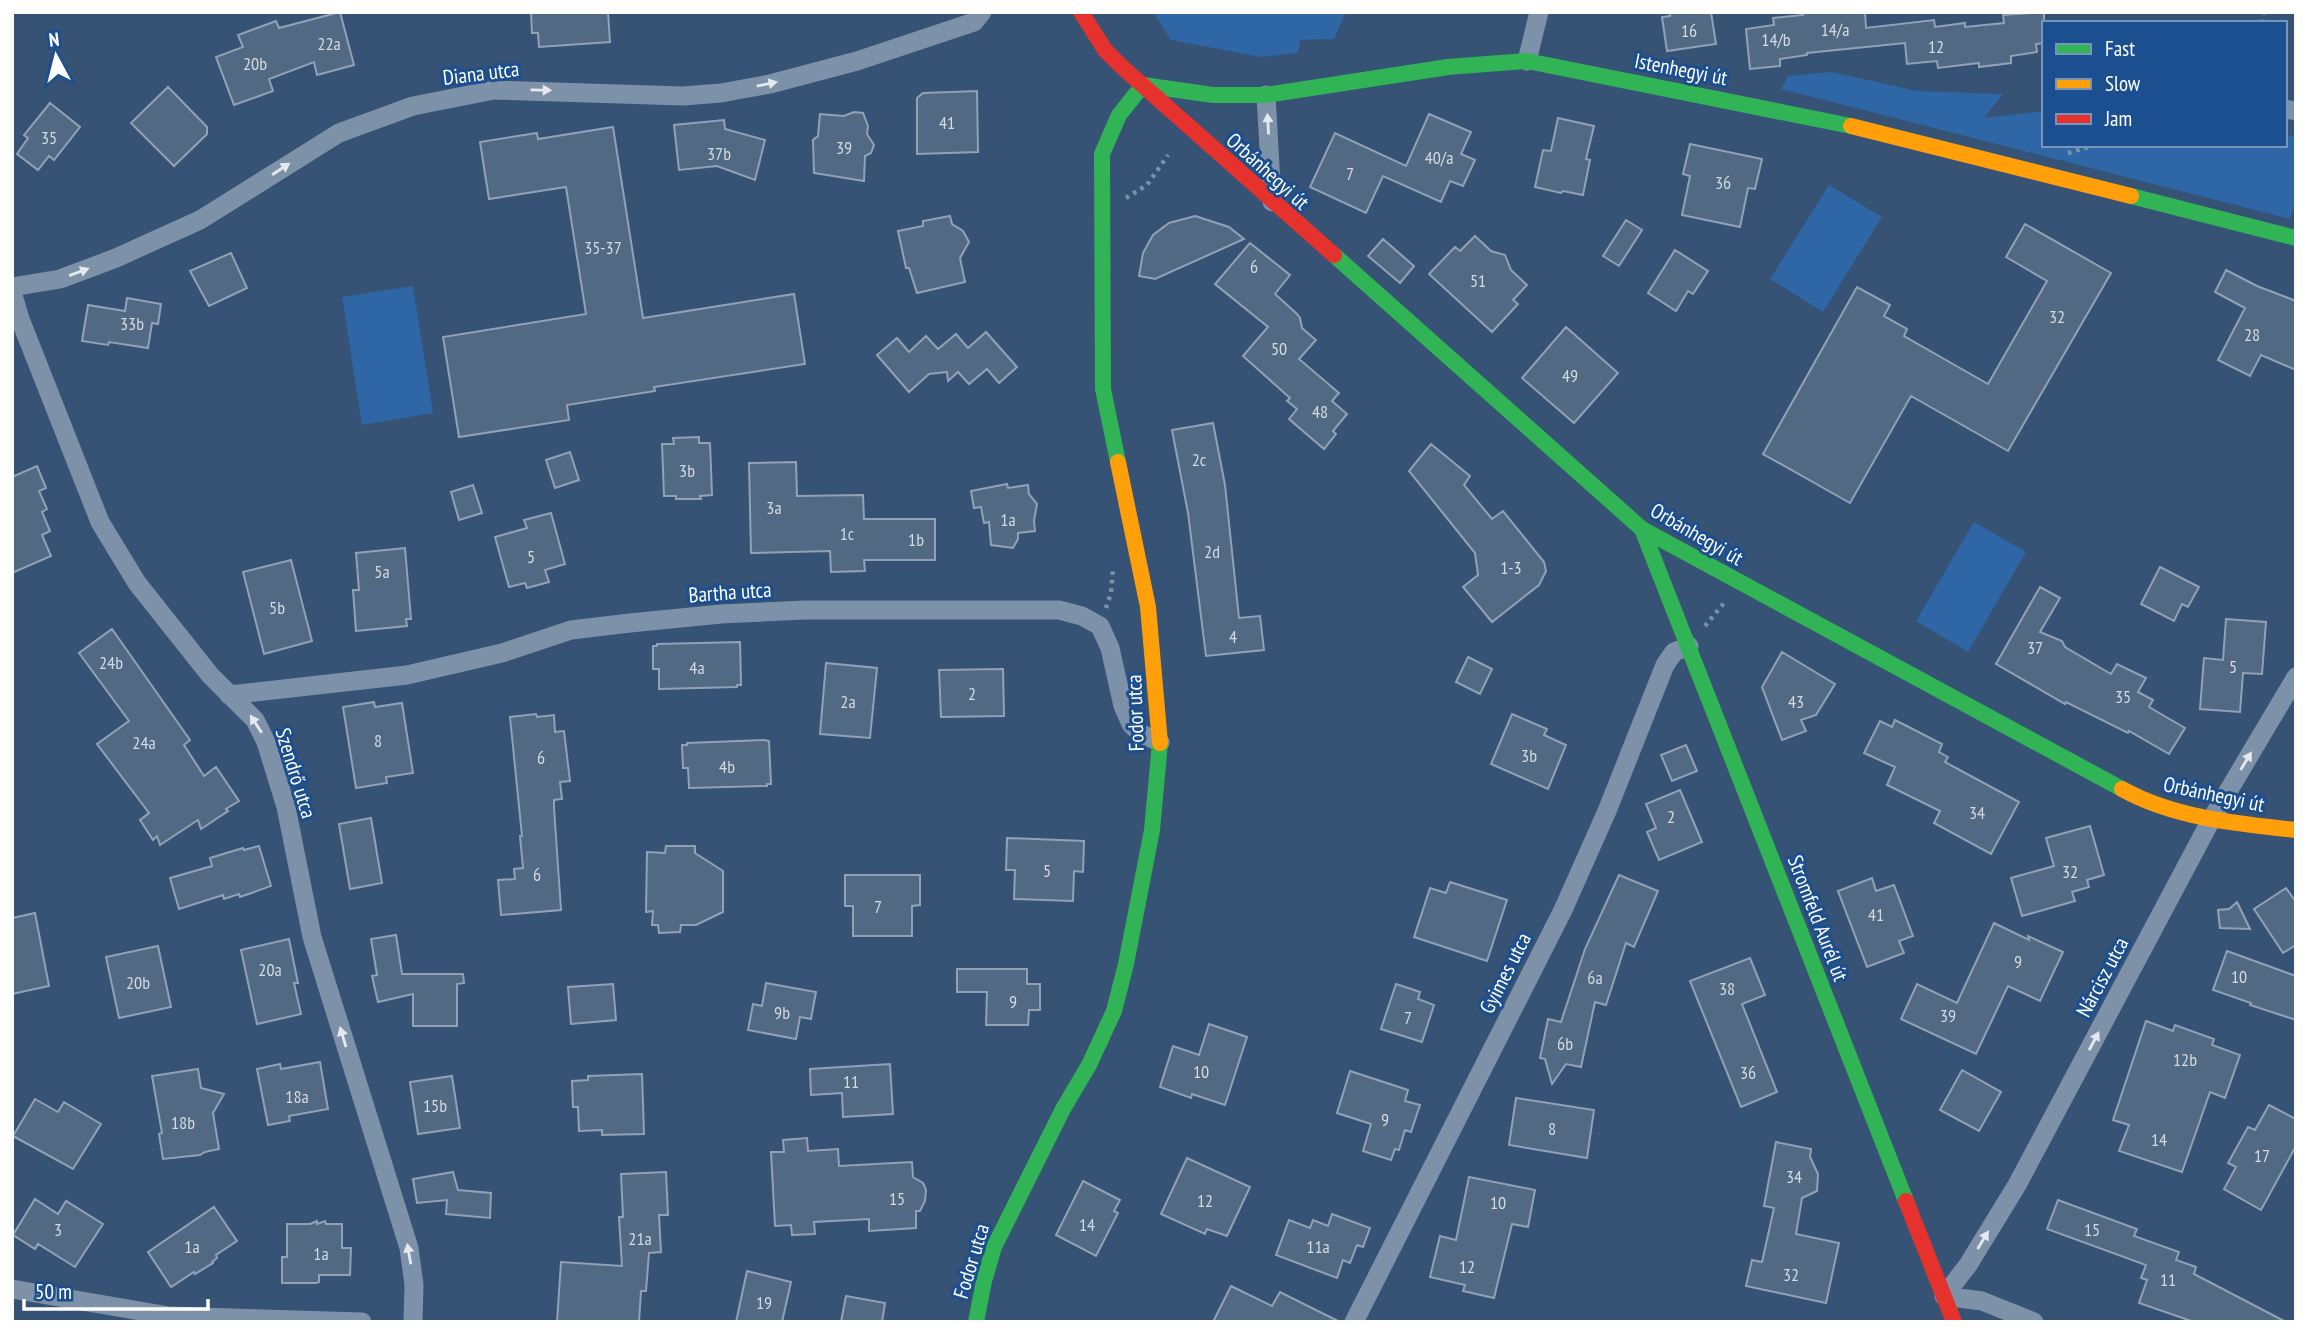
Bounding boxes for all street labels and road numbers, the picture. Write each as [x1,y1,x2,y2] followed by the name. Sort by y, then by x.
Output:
[1632,47,1730,91] street label: Istenhegyi út
[441,55,521,91] street label: Diana utca
[1221,127,1315,216] street label: Orbánhegyi út
[1646,497,1748,571] street label: Orbánhegyi út
[688,576,772,608] street label: Bartha utca
[1120,674,1150,752] street label: Fodor utca
[269,725,323,821] street label: Szendrő utca
[2161,770,2267,818] street label: Orbánhegyi út
[1782,851,1854,985] street label: Stromfeld Aurél út
[1473,928,1537,1018] street label: Gyimes utca
[2070,932,2134,1022] street label: Nárcisz utca
[947,1220,995,1302] street label: Fodor utca

